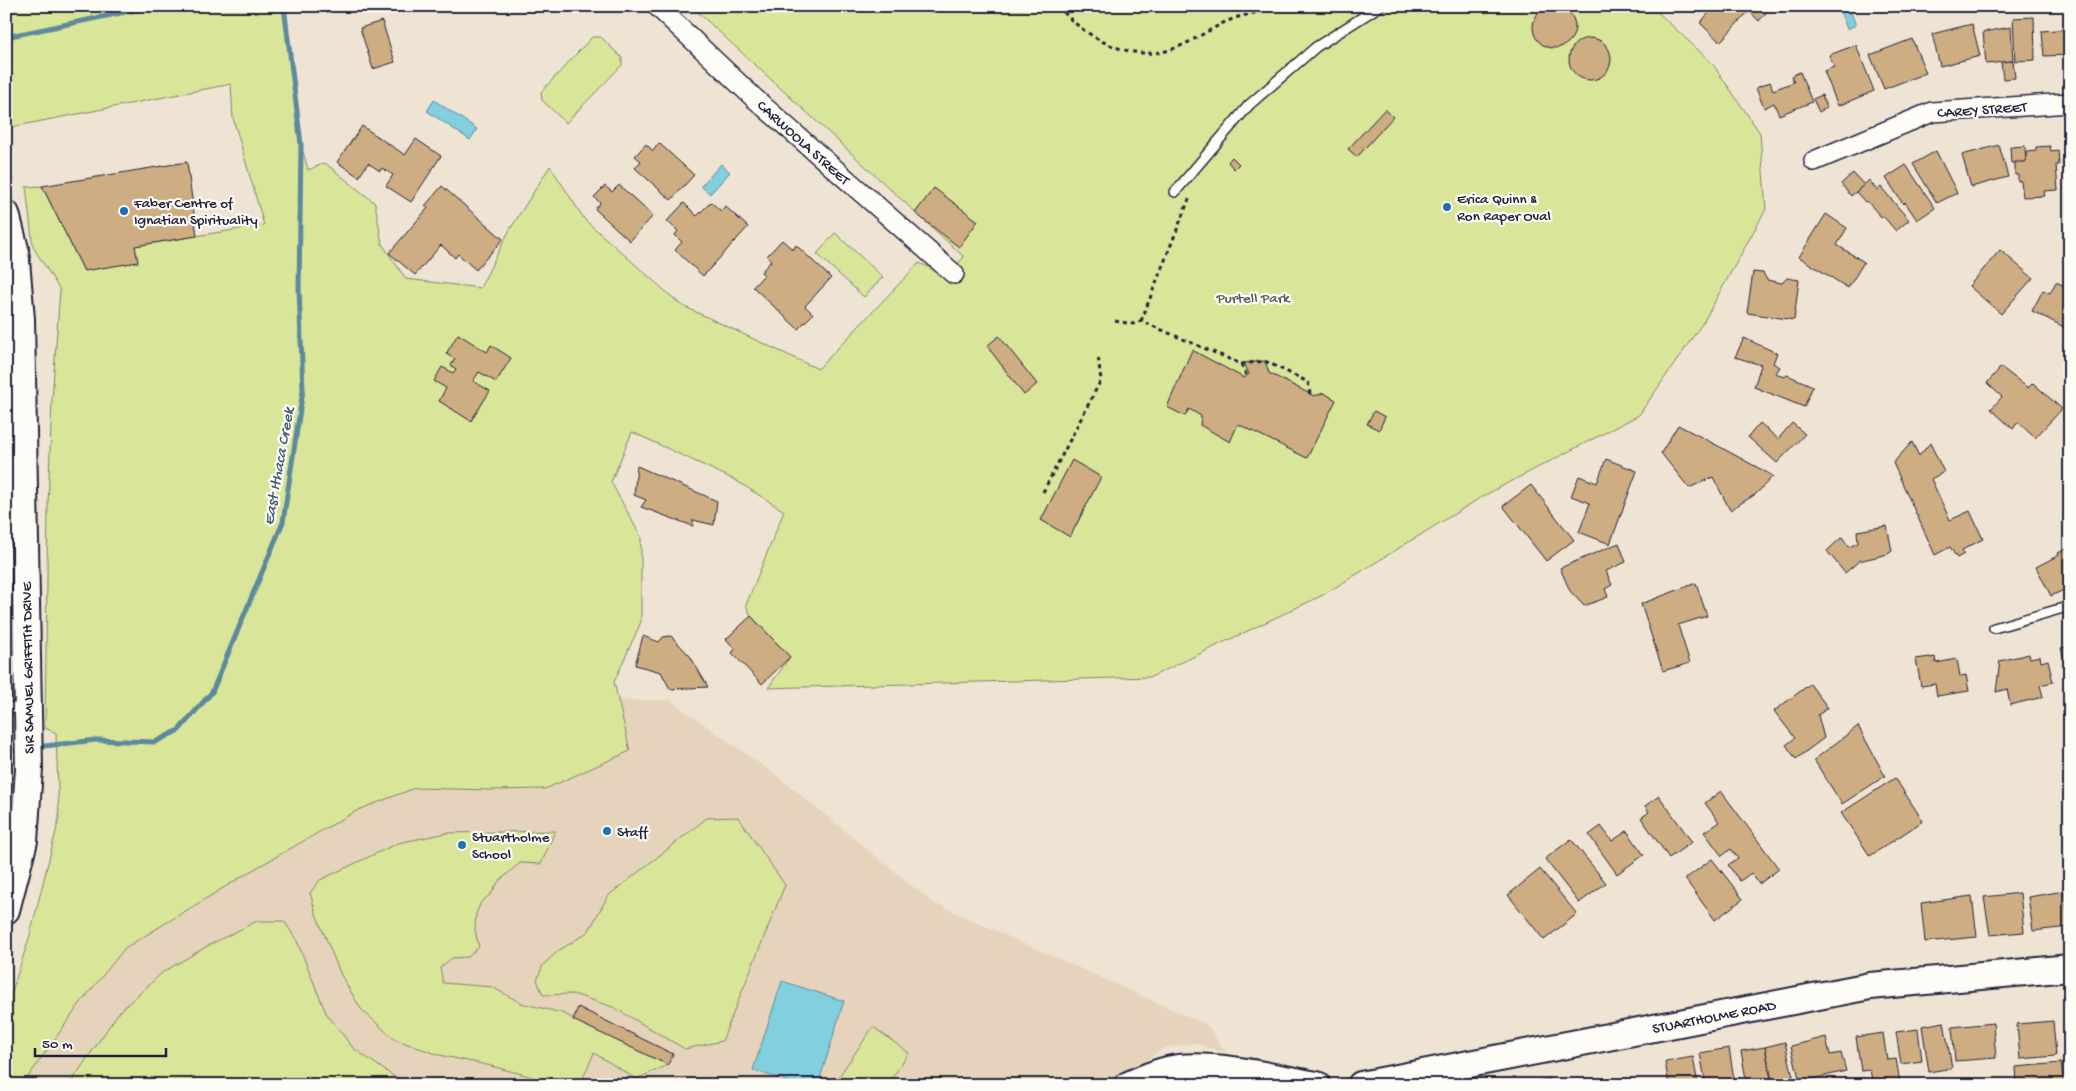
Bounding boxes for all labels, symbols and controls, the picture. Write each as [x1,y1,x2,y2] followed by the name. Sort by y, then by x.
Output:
[753,97,854,191] street label: CARWOOLA STREET
[1937,99,2029,123] street label: CAREY STREET
[1457,191,1551,226] place label: Erica Quinn & Ron Raper Oval
[133,195,258,230] place label: Faber Centre of Ignatian Spirituality
[1441,201,1453,213] marker: Erica Quinn & Ron Raper Oval
[118,205,130,217] marker: Faber Centre of Ignatian Spirituality
[1215,290,1291,308] park label: Purtell Park
[261,405,300,527] water label: East Ithaca Creek
[18,581,39,754] street label: SIR SAMUEL GRIFFITH DRIVE
[617,824,649,842] place label: Staff
[601,825,613,837] marker: Staff
[472,829,550,864] place label: Stuartholme School
[456,839,468,851] marker: Stuartholme School
[1651,997,1778,1039] street label: STUARTHOLME ROAD
[35,1026,166,1058] scale bar
[42,1036,73,1054] text: 50 m

